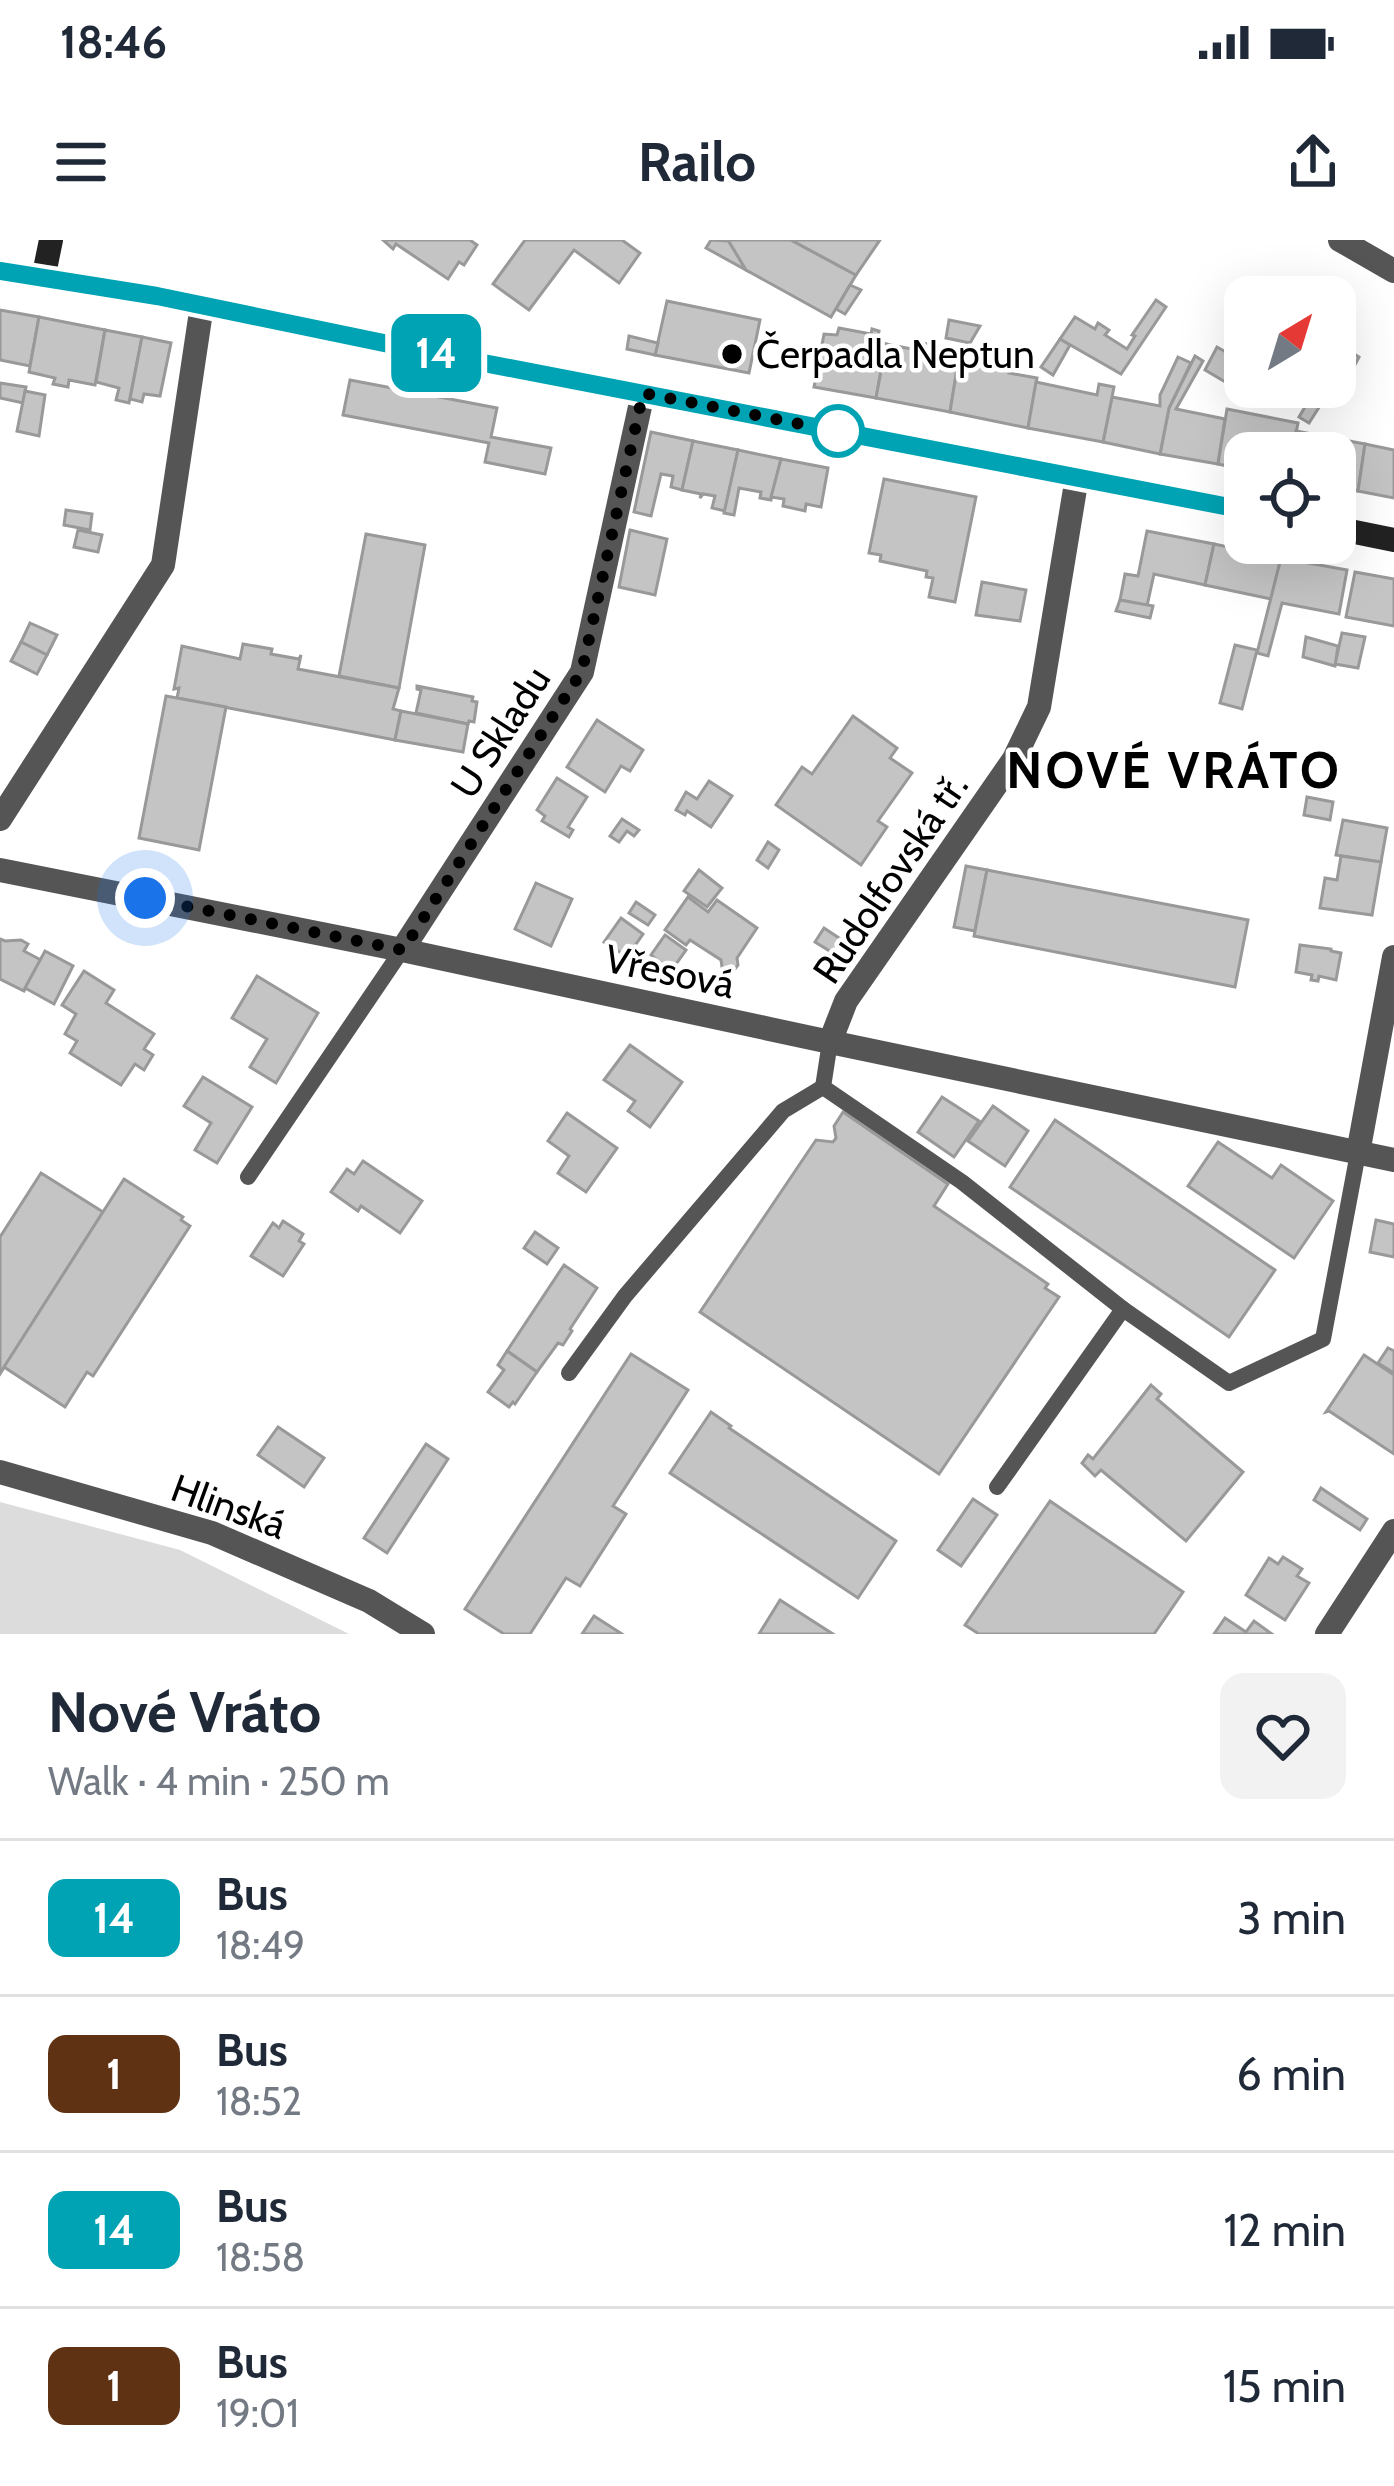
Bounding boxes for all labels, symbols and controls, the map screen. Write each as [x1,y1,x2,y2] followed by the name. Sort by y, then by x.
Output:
[60,15,167,69] text: 18:46
[48,129,114,195] icon: menu
[638,129,756,195] text: Railo
[1280,129,1346,195] icon: share
[1224,276,1356,408] north arrow
[1224,276,1356,564] map controls
[382,314,490,392] line badge: 14
[415,327,457,379] text: 14
[756,330,1035,378] place label: Čerpadla Neptun
[719,341,745,367] marker: Čerpadla Neptun
[813,406,863,456] unlabelled marker
[1224,432,1356,564] button: locate
[440,657,560,807] street label: U Skladu
[1006,739,1342,801] district label: NOVÉ VRÁTO
[802,764,978,992] street label: Rudolfovská tř.
[115,868,175,928] your location
[601,934,739,1008] street label: Vřesová
[165,1463,293,1549] street label: Hlinská
[1220,1673,1346,1799] button: heart
[48,1677,321,1746] text: Nové Vráto
[48,1757,390,1805] text: Walk · 4 min · 250 m
[216,1867,288,1921] text: Bus
[1237,1891,1346,1945] text: 3 min
[93,1892,135,1944] text: 14
[216,1921,305,1969] text: 18:49
[216,2023,288,2077] text: Bus
[1236,2047,1346,2101] text: 6 min
[106,2048,122,2100] text: 1
[216,2077,302,2125] text: 18:52
[216,2179,288,2233] text: Bus
[1223,2203,1346,2257] text: 12 min
[93,2204,135,2256] text: 14
[216,2233,305,2281] text: 18:58
[216,2335,288,2389] text: Bus
[1223,2359,1346,2413] text: 15 min
[106,2360,122,2412] text: 1
[216,2389,299,2437] text: 19:01

